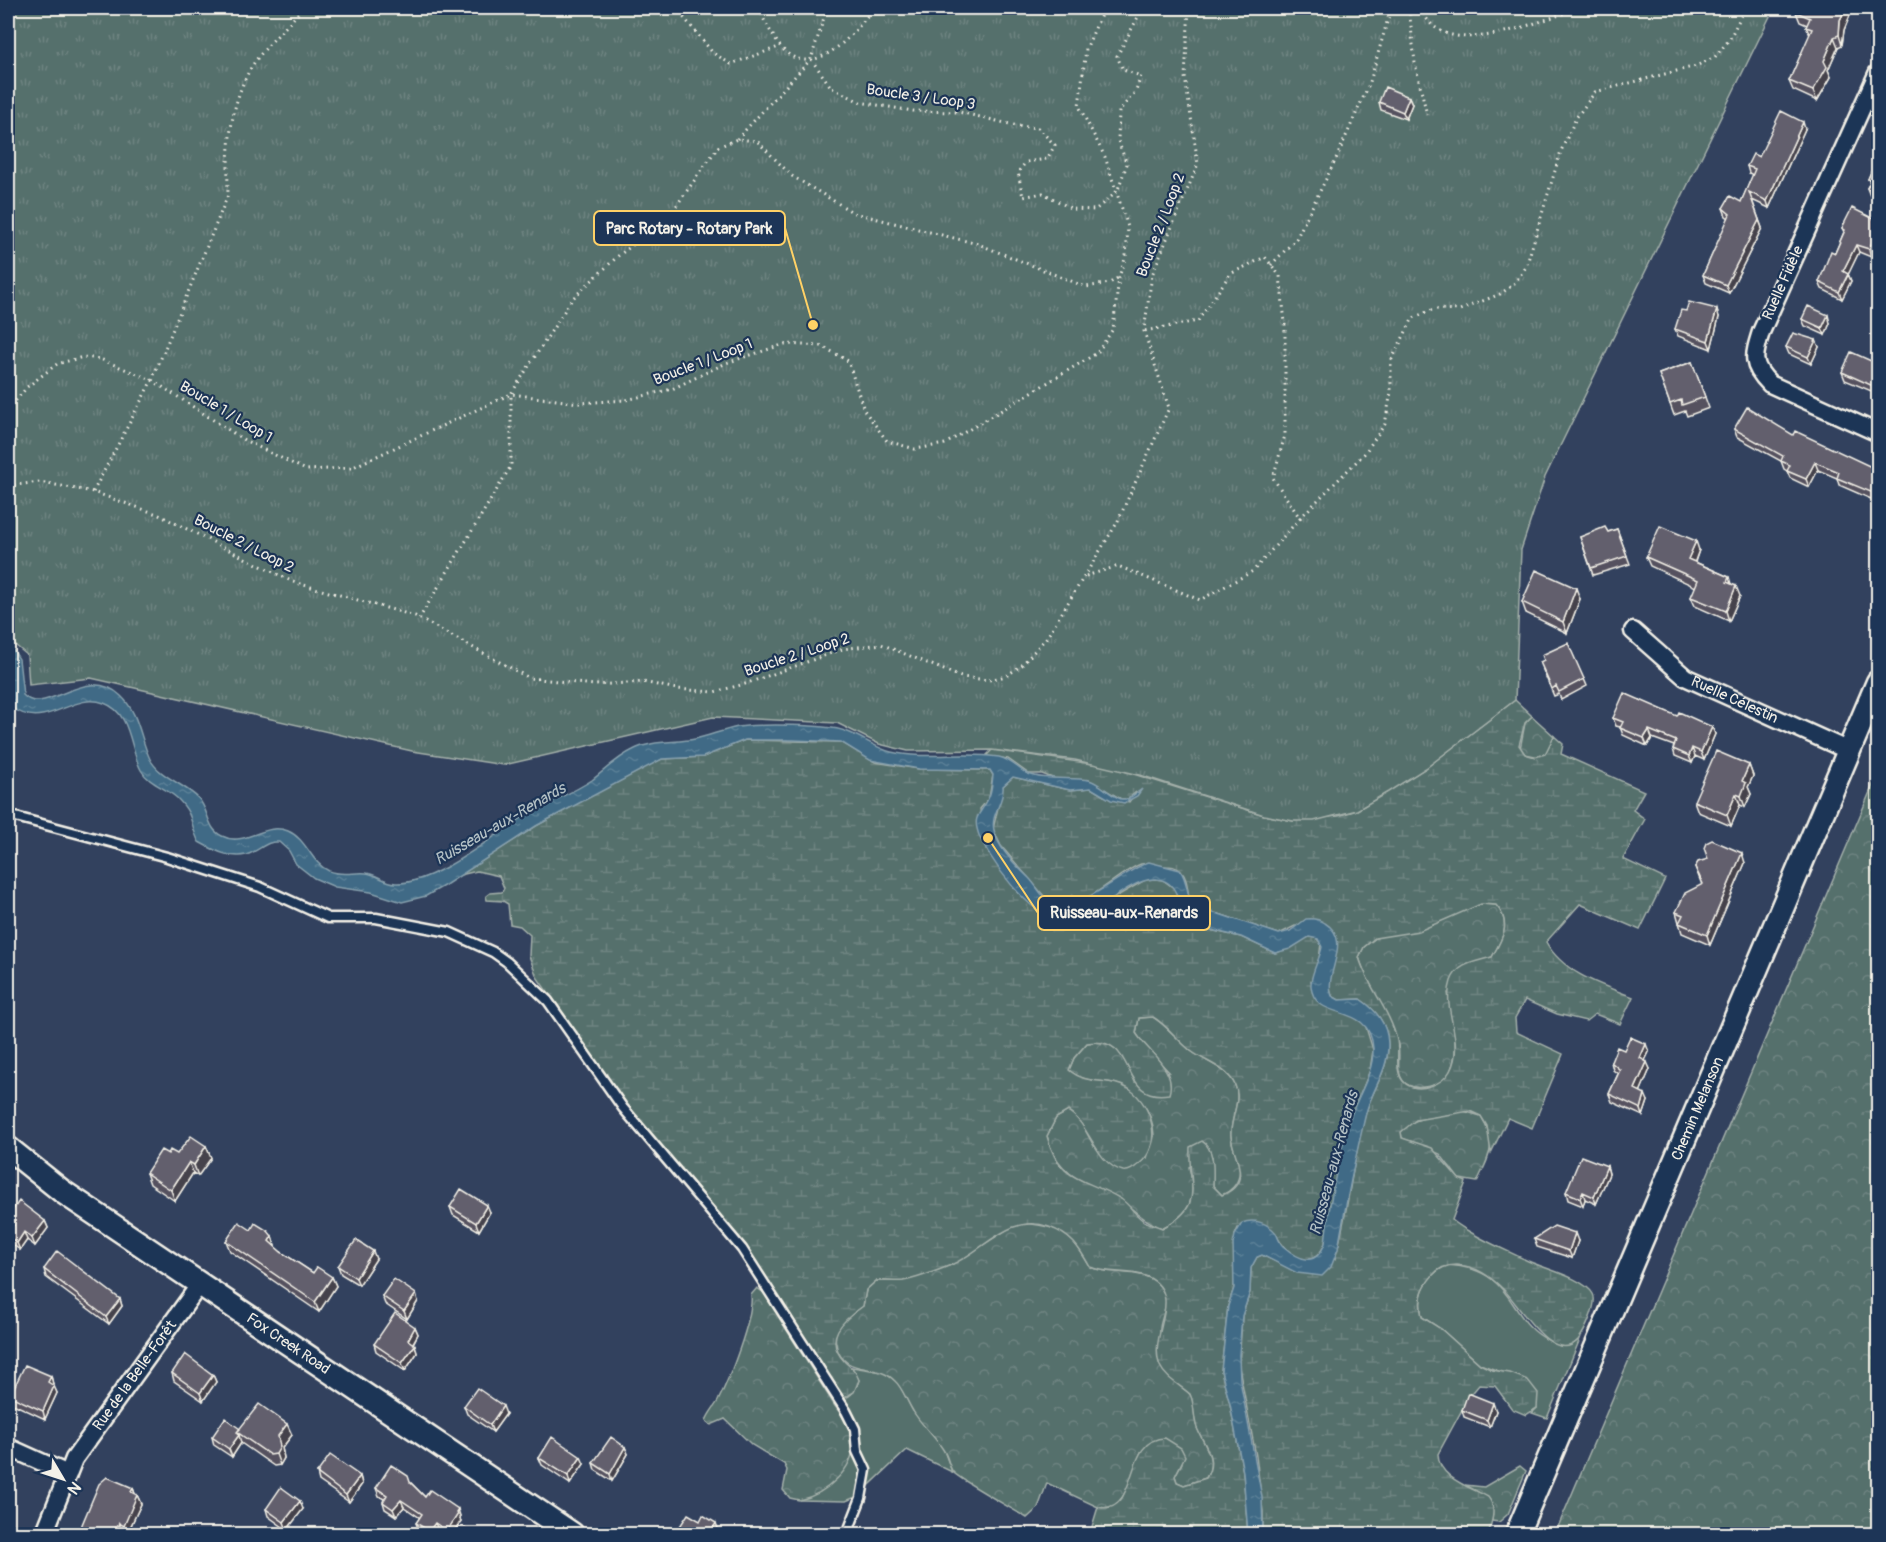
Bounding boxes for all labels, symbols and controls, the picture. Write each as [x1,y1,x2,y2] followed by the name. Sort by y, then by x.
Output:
[865,80,977,114] street label: Boucle 3 / Loop 3
[1132,170,1190,280] street label: Boucle 2 / Loop 2
[594,211,785,245] callout: Parc Rotary - Rotary Park
[606,219,773,239] text: Parc Rotary - Rotary Park
[1758,242,1808,323] street label: Ruelle Fidèle
[651,334,755,390] street label: Boucle 1 / Loop 1
[176,377,276,447] street label: Boucle 1 / Loop 1
[191,511,297,577] street label: Boucle 2 / Loop 2
[742,629,852,681] street label: Boucle 2 / Loop 2
[1688,672,1781,727] street label: Ruelle Célestin
[431,777,571,870] water label: Ruisseau-aux-Renards
[1038,896,1210,930] callout: Ruisseau-aux-Renards
[1050,903,1199,923] text: Ruisseau-aux-Renards
[1667,1054,1728,1163] street label: Chemin Melanson
[1305,1087,1363,1237] water label: Ruisseau-aux-Renards
[243,1309,334,1378] street label: Fox Creek Road
[88,1316,181,1434] street label: Rue de la Belle-Forêt
[33,1449,93,1509] north arrow
[63,1477,85,1498] text: N

